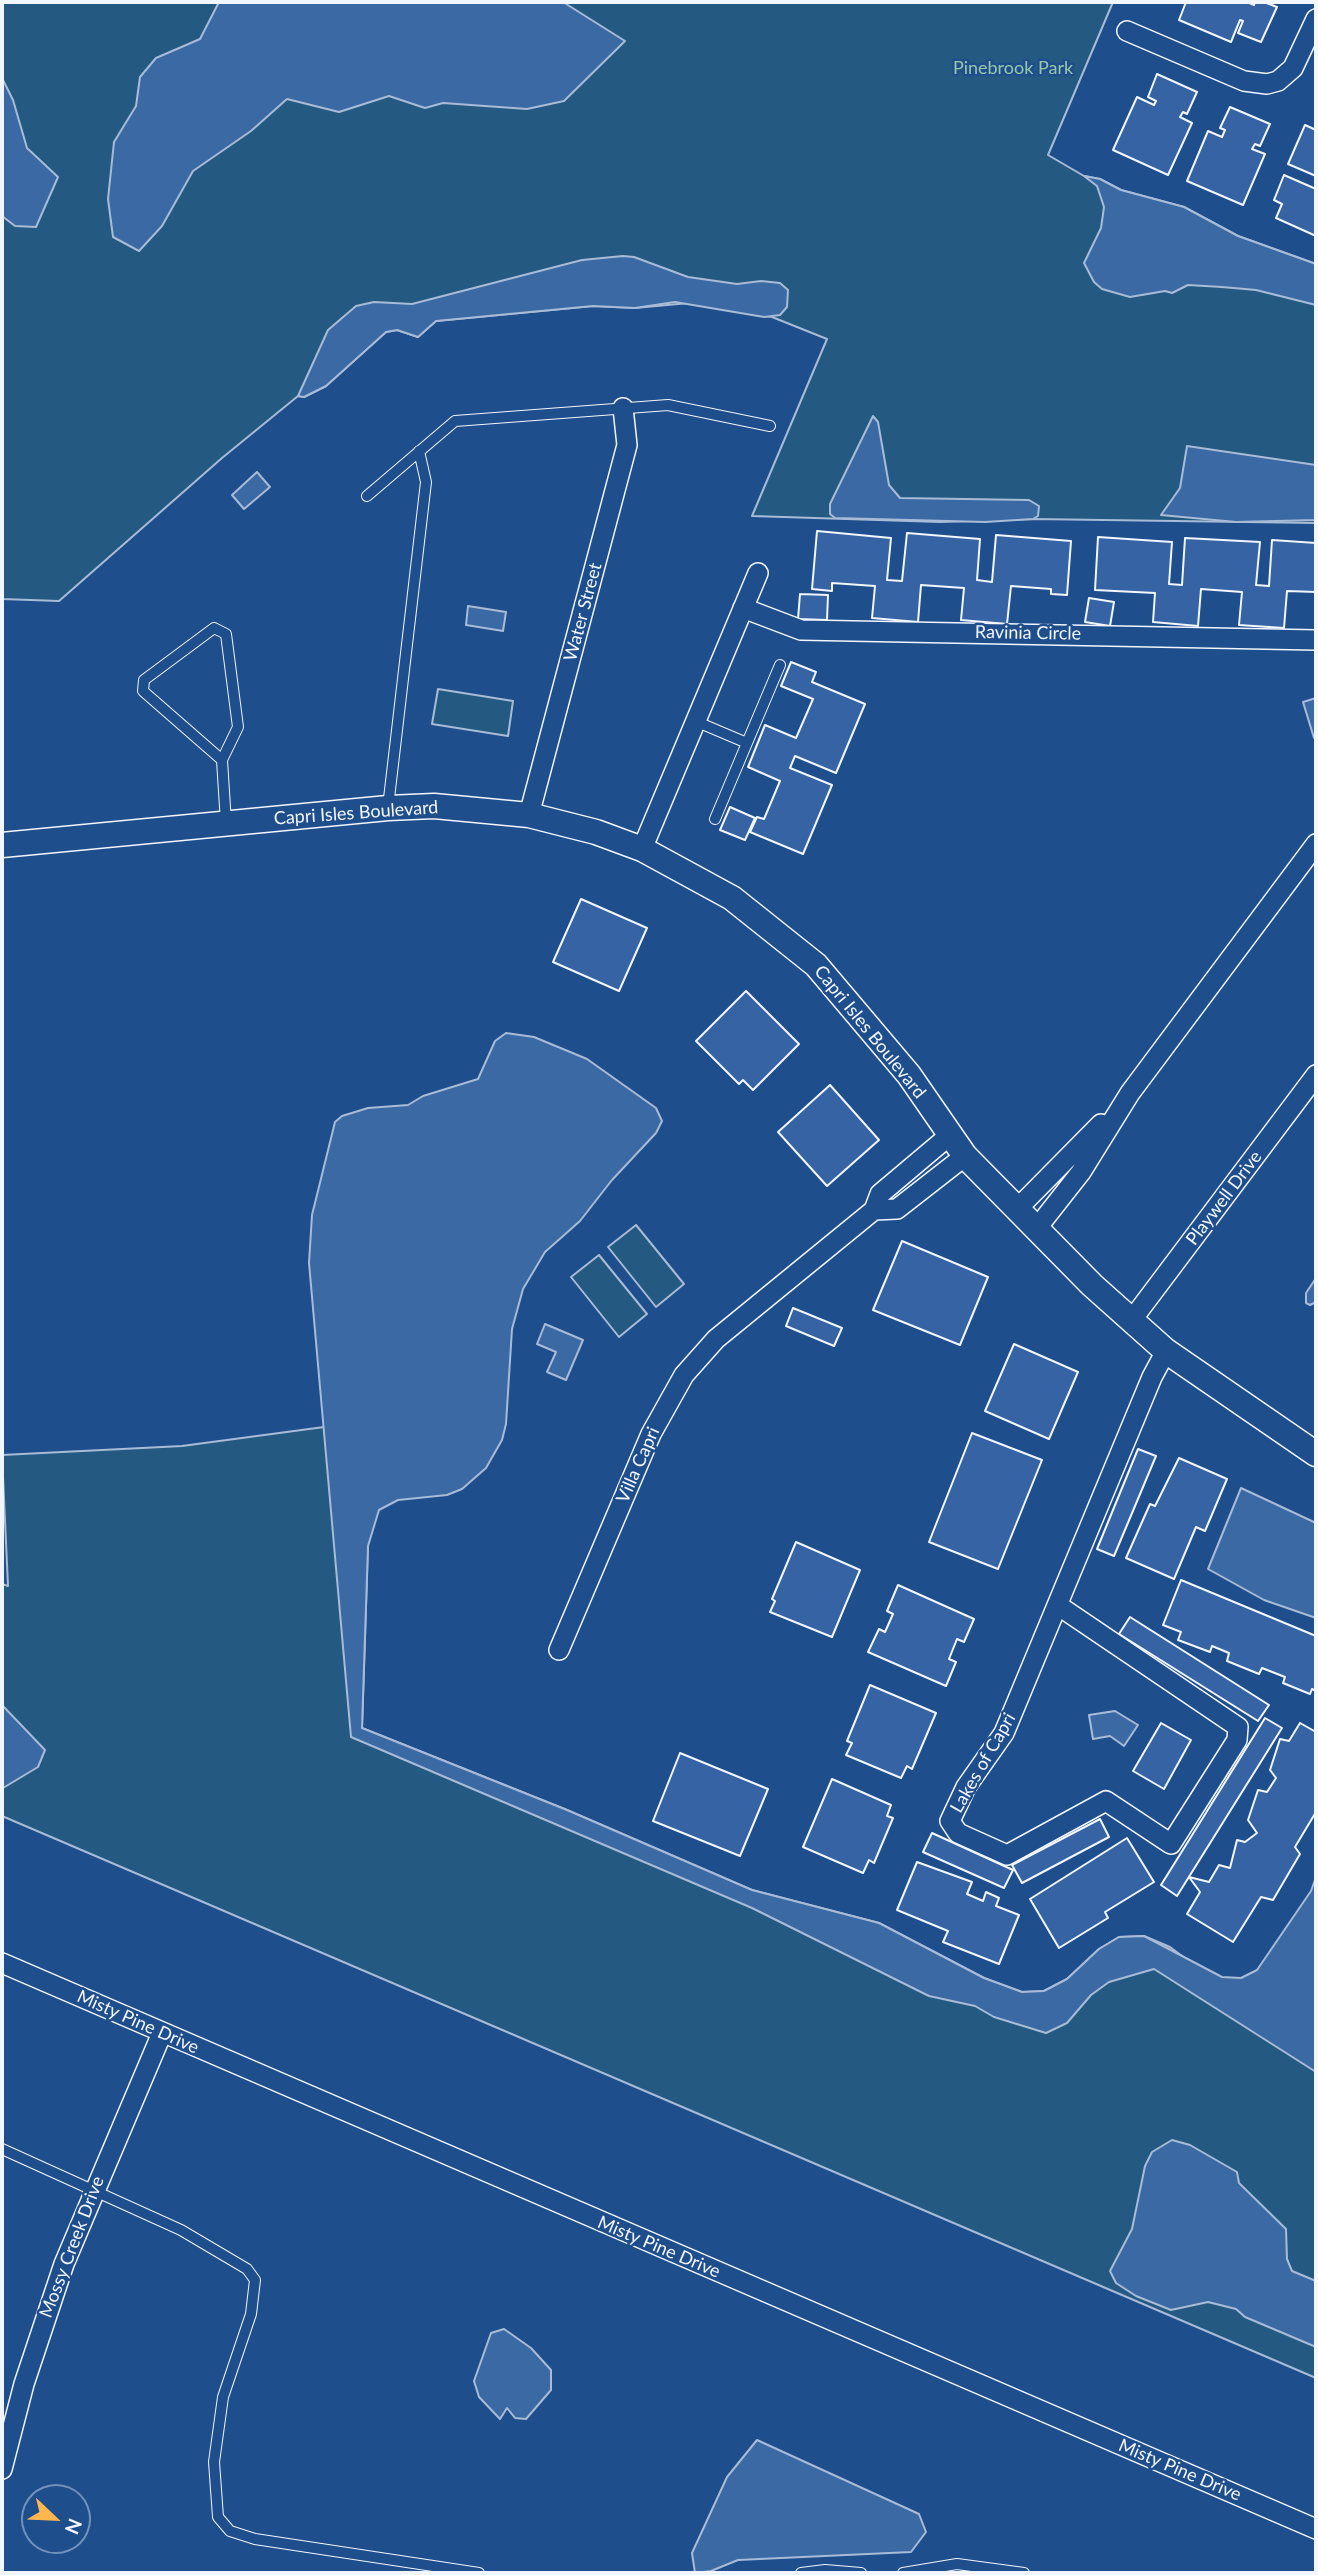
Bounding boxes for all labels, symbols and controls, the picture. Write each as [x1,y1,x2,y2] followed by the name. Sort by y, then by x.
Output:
[953,57,1073,79] park label: Pinebrook Park
[560,560,606,664] street label: Water Street
[975,621,1081,645] street label: Ravinia Circle
[273,796,439,830] street label: Capri Isles Boulevard
[810,961,930,1103] street label: Capri Isles Boulevard
[1182,1147,1266,1249] street label: Playwell Drive
[612,1424,664,1506] street label: Villa Capri
[946,1709,1020,1817] street label: Lakes of Capri
[74,1985,202,2059] street label: Misty Pine Drive
[35,2173,109,2321] street label: Mossy Creek Drive
[594,2211,724,2283] street label: Misty Pine Drive
[1115,2434,1245,2506] street label: Misty Pine Drive
[21,2484,91,2554] north arrow
[61,2515,87,2538] text: N

